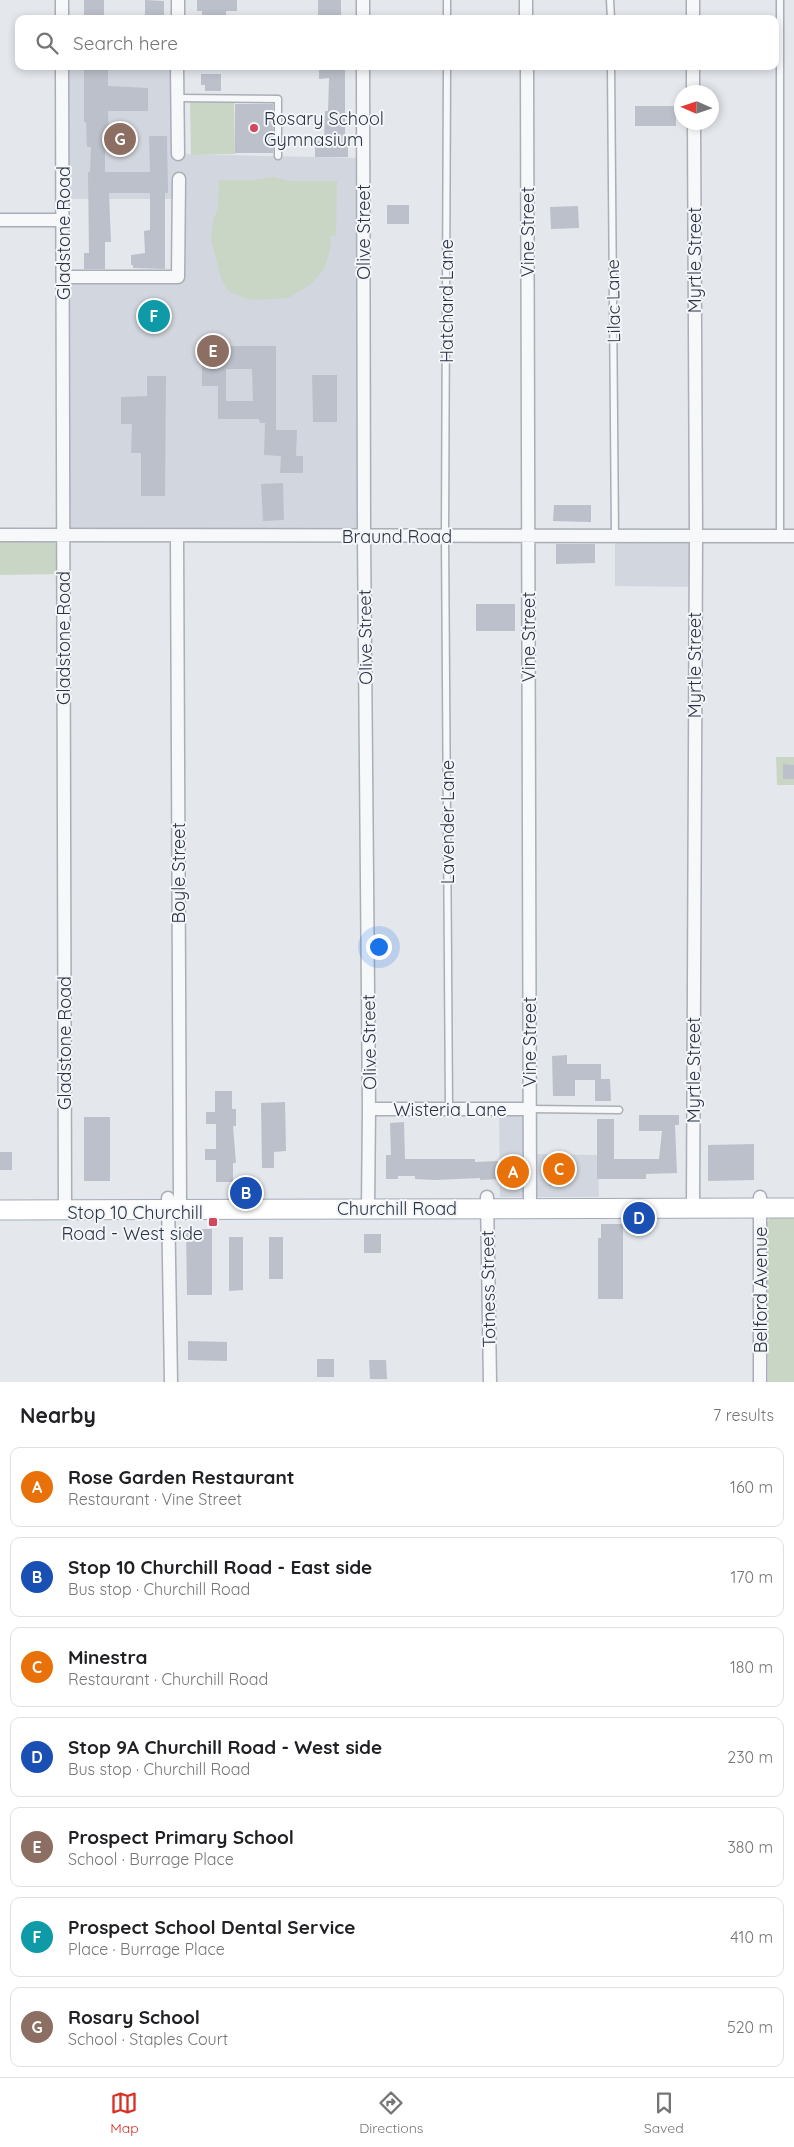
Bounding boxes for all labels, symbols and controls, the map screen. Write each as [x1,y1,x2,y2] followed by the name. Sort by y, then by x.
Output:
[15,15,779,70] search box
[33,29,61,57] icon: search
[73,31,178,55] text: Search here
[674,85,719,130] north arrow
[264,107,384,151] place label: Rosary School Gymnasium
[104,120,136,158] pin: G
[248,122,260,134] marker: Rosary School Gymnasium
[52,166,75,300] street label: Gladstone Road
[352,184,375,280] street label: Olive Street
[516,187,539,277] street label: Vine Street
[683,207,706,313] street label: Myrtle Street
[435,239,458,363] street label: Hatchard Lane
[601,259,625,343] street label: Lilac Lane
[138,297,170,335] pin: F
[197,332,229,370] pin: E
[342,525,452,548] street label: Braund Road
[52,571,75,705] street label: Gladstone Road
[353,589,377,685] street label: Olive Street
[517,592,540,682] street label: Vine Street
[683,612,706,718] street label: Myrtle Street
[436,760,459,884] street label: Lavender Lane
[167,822,190,924] street label: Boyle Street
[366,934,392,960] your location
[53,976,76,1110] street label: Gladstone Road
[357,994,381,1090] street label: Olive Street
[518,997,541,1087] street label: Vine Street
[682,1017,705,1123] street label: Myrtle Street
[393,1098,507,1121] street label: Wisteria Lane
[543,1150,575,1188] pin: C
[497,1153,529,1191] pin: A
[230,1174,262,1212] pin: B
[337,1197,457,1220] street label: Churchill Road
[623,1199,655,1237] pin: D
[61,1201,203,1245] place label: Stop 10 Churchill Road - West side
[207,1216,219,1228] marker: Stop 10 Churchill Road - West side
[749,1227,772,1353] street label: Belford Avenue
[475,1230,501,1348] street label: Totness Street
[20,1402,96,1428] text: Nearby
[713,1405,774,1425] text: 7 results
[68,1465,295,1489] text: Rose Garden Restaurant
[32,1477,42,1497] text: A
[730,1477,773,1497] text: 160 m
[68,1489,242,1509] text: Restaurant · Vine Street
[68,1555,372,1579] text: Stop 10 Churchill Road - East side
[32,1567,42,1587] text: B
[730,1567,773,1587] text: 170 m
[68,1579,250,1599] text: Bus stop · Churchill Road
[68,1645,147,1669] text: Minestra
[32,1657,42,1677] text: C
[730,1657,773,1677] text: 180 m
[68,1669,268,1689] text: Restaurant · Churchill Road
[68,1735,382,1759] text: Stop 9A Churchill Road - West side
[31,1747,43,1767] text: D
[727,1747,773,1767] text: 230 m
[68,1759,250,1779] text: Bus stop · Churchill Road
[68,1825,294,1849] text: Prospect Primary School
[32,1837,42,1857] text: E
[727,1837,773,1857] text: 380 m
[68,1849,234,1869] text: School · Burrage Place
[68,1915,355,1939] text: Prospect School Dental Service
[33,1927,42,1947] text: F
[730,1927,773,1947] text: 410 m
[68,1939,225,1959] text: Place · Burrage Place
[68,2005,200,2029] text: Rosary School
[31,2017,43,2037] text: G
[727,2017,773,2037] text: 520 m
[68,2029,228,2049] text: School · Staples Court
[110,2089,139,2137] tab: Map
[359,2089,423,2137] tab: Directions
[644,2089,684,2137] tab: Saved

